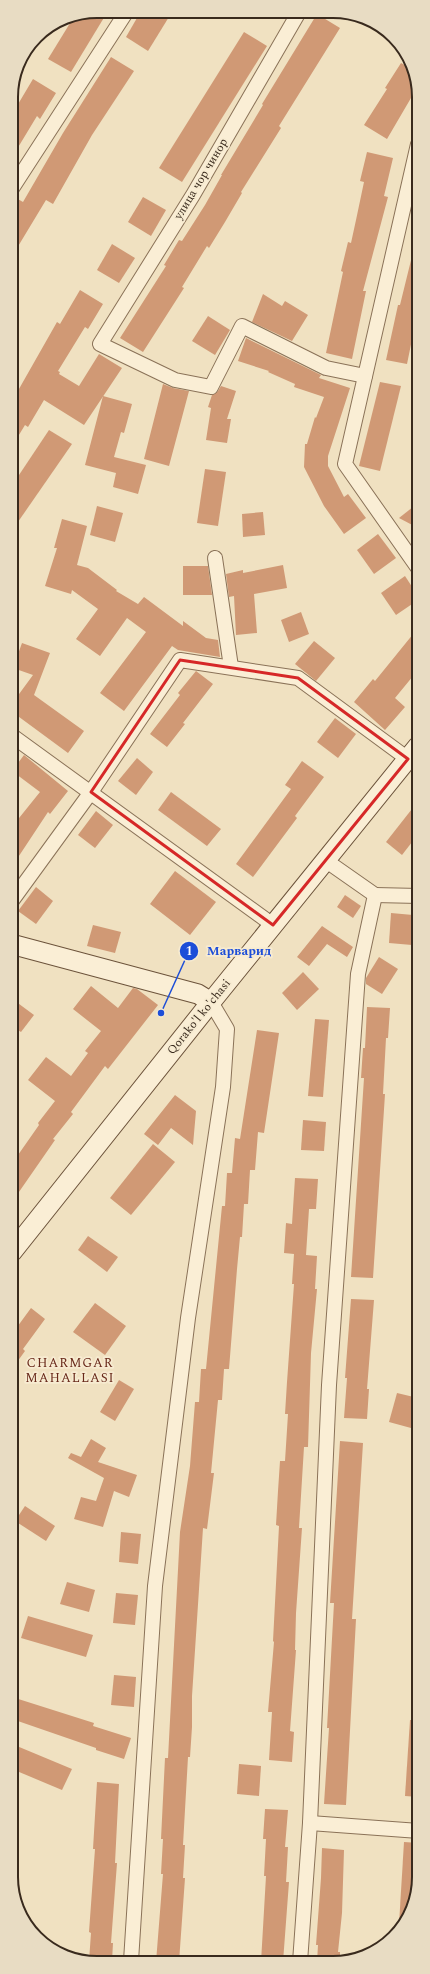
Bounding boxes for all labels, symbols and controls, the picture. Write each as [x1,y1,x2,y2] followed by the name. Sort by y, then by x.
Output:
[169,134,233,224] street label: улица чор чинор
[179,938,279,963] callout: Марварид
[207,941,271,961] text: Марварид
[186,942,192,961] text: 1
[162,975,236,1059] street label: Qorako'l ko'chasi
[25,1353,115,1388] district label: CHARMGAR MAHALLASI

